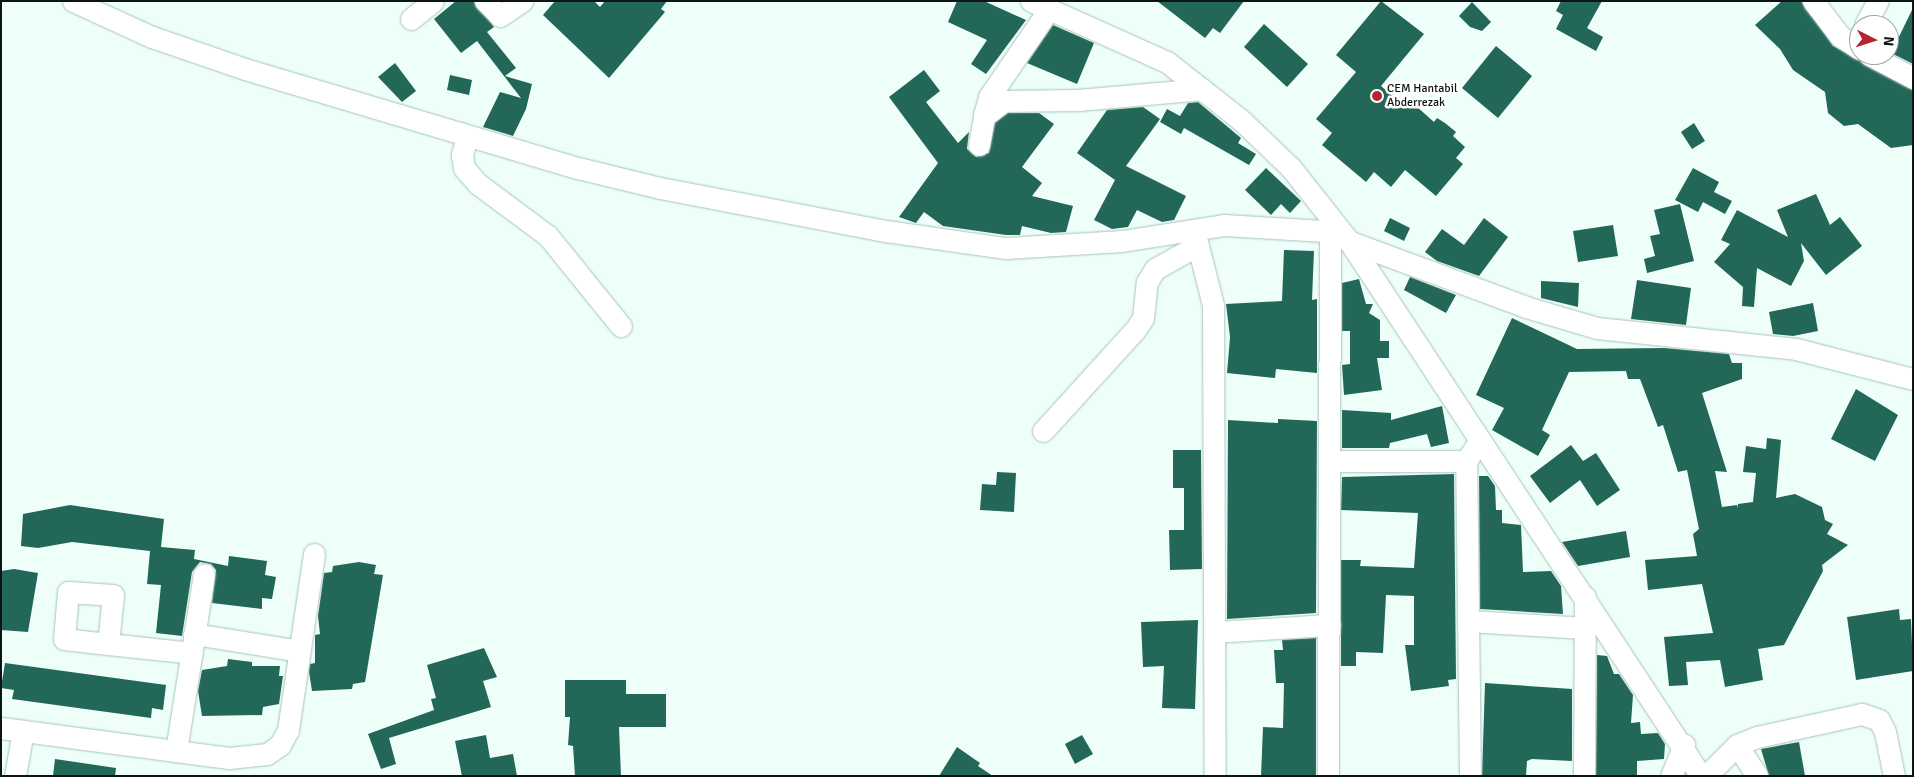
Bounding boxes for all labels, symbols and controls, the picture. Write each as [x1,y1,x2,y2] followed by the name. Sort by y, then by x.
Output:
[1849,15,1899,65] north arrow
[1880,36,1897,47] text: N
[1387,82,1457,110] place label: CEM Hantabil Abderrezak
[1371,90,1383,102] marker: CEM Hantabil Abderrezak

